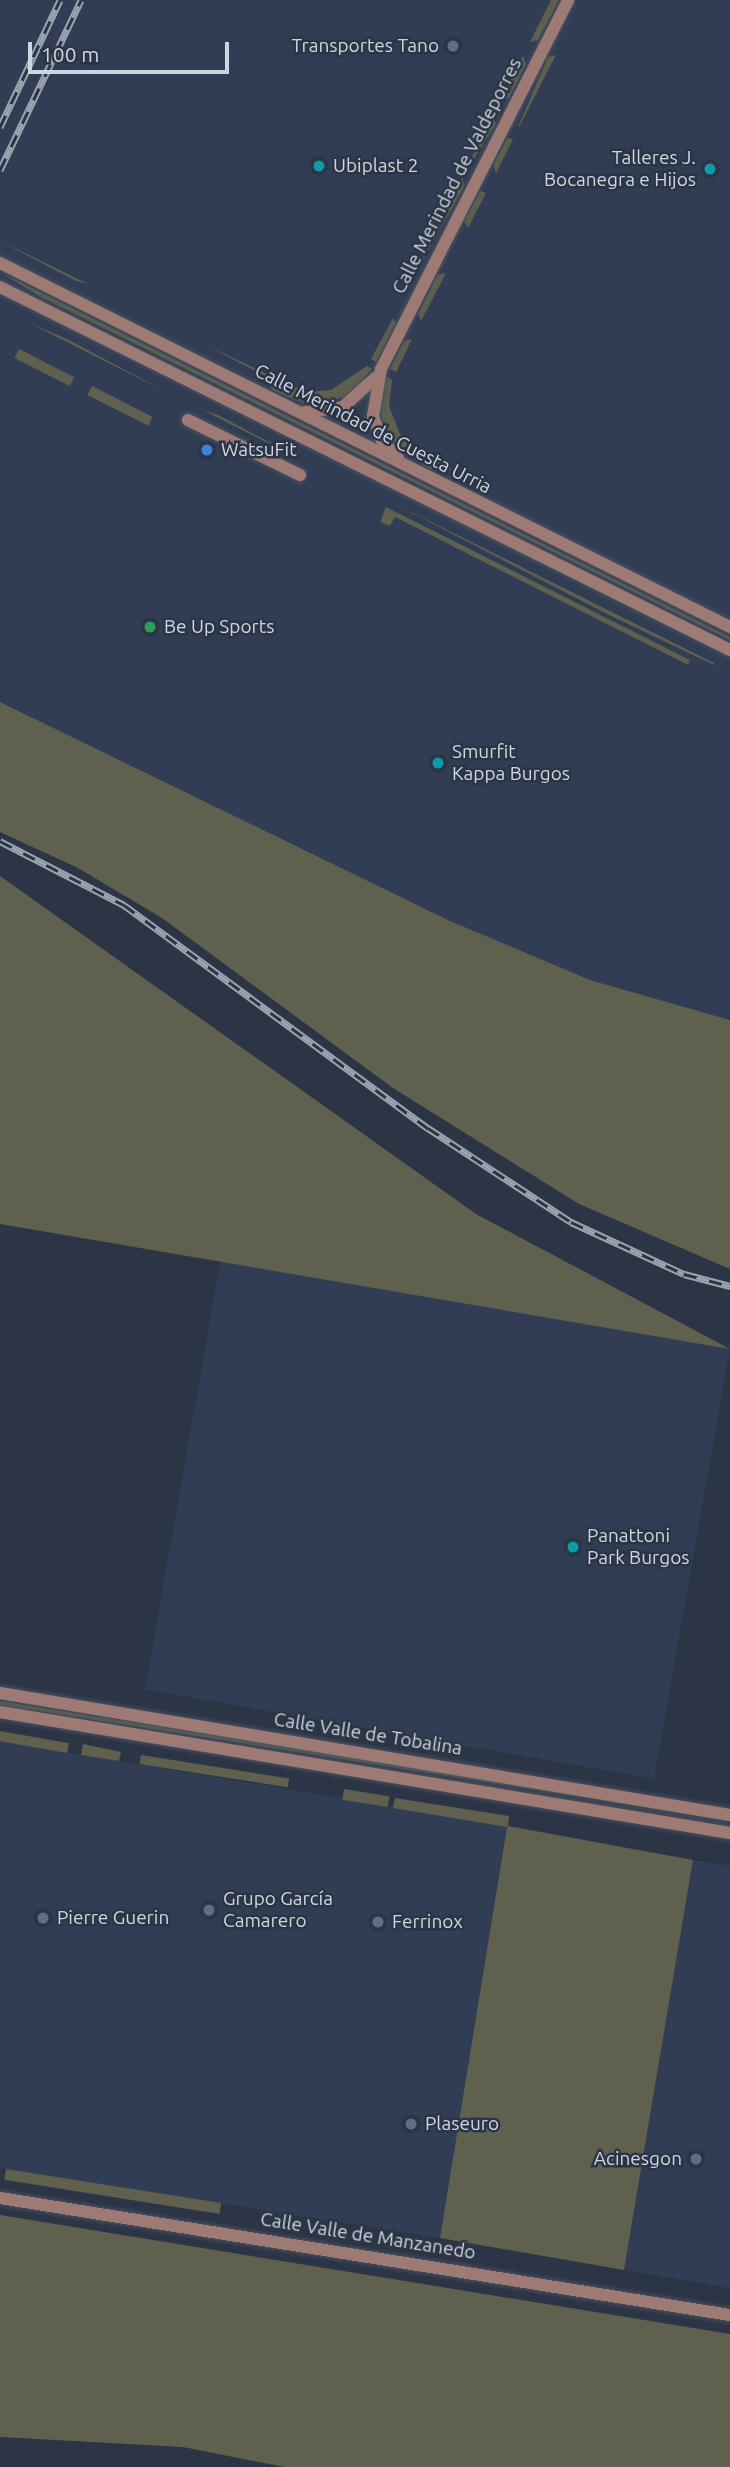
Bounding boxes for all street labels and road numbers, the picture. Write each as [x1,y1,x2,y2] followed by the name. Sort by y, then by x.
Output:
[387,54,527,298] street label: Calle Merindad de Valdeporres
[251,359,495,499] street label: Calle Merindad de Cuesta Urria
[272,1708,464,1760] street label: Calle Valle de Tobalina
[259,2208,477,2264] street label: Calle Valle de Manzanedo

